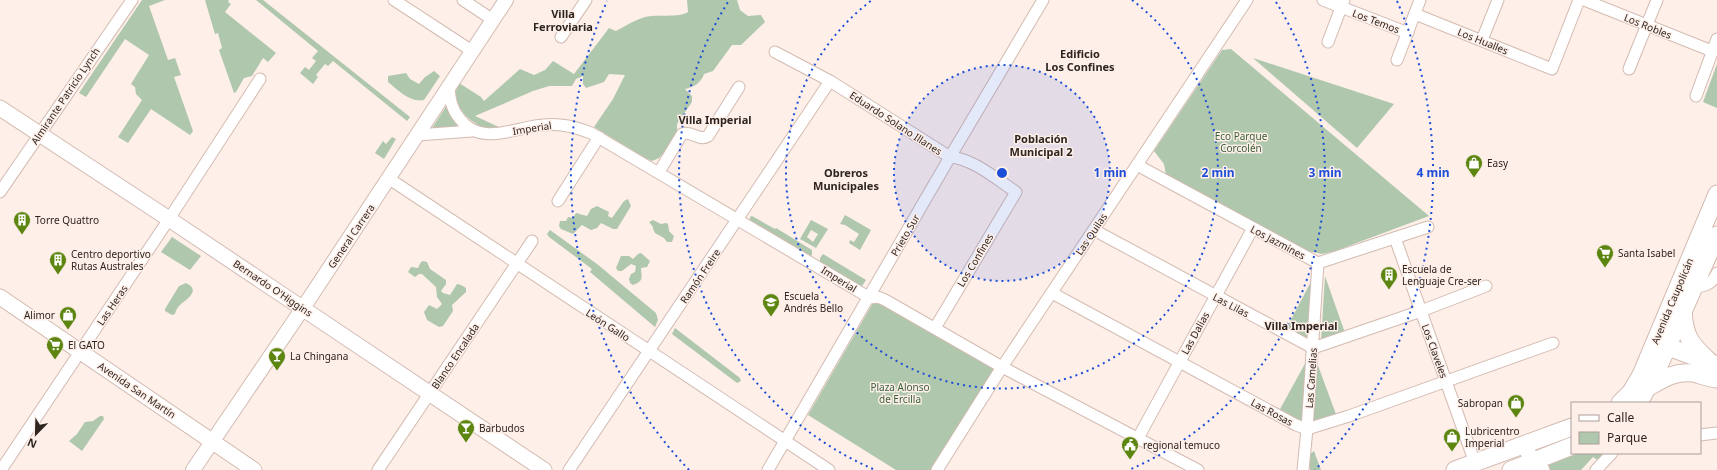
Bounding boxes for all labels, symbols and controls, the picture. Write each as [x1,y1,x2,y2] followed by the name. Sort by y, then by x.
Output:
[533,6,593,34] district label: Villa Ferroviaria
[1350,6,1402,36] street label: Los Temos
[1622,10,1674,42] street label: Los Robles
[1456,24,1511,58] street label: Los Hualles
[27,45,103,147] street label: Almirante Patricio Lynch
[1045,46,1115,74] district label: Edificio Los Confines
[847,88,945,158] street label: Eduardo Solano Illanes
[678,112,752,127] district label: Villa Imperial
[511,118,553,138] street label: Imperial
[1215,129,1268,155] park label: Eco Parque Corcolén
[1010,131,1072,159] district label: Población Municipal 2
[1464,153,1484,178] shop icon: Easy
[1487,156,1509,170] place label: Easy
[1093,164,1127,181] text: 1 min
[1201,164,1235,181] text: 2 min
[1308,164,1342,181] text: 3 min
[1416,164,1450,181] text: 4 min
[813,165,879,193] district label: Obreros Municipales
[995,166,1009,180] centre of rings
[324,201,378,271] street label: General Carrera
[12,210,32,235] building icon: Torre Quattro
[1072,210,1110,258] street label: Las Quilas
[887,211,923,259] street label: Prieto Sur
[35,213,99,227] place label: Torre Quattro
[1248,222,1308,262] street label: Los Jazmines
[954,231,997,289] street label: Los Confines
[1595,243,1615,268] supermarket icon: Santa Isabel
[677,246,724,306] street label: Ramón Freire
[1618,246,1675,260] place label: Santa Isabel
[71,247,151,273] place label: Centro deportivo Rutas Australes
[48,250,68,275] building icon: Centro deportivo Rutas Australes
[231,256,316,320] street label: Bernardo O'Higgins
[1648,256,1696,346] street label: Avenida Caupolicán
[1402,262,1482,288] place label: Escuela de Lenguaje Cre-ser
[819,263,859,295] street label: Imperial
[1379,265,1399,290] building icon: Escuela de Lenguaje Cre-ser
[93,282,131,328] street label: Las Heras
[784,289,843,315] place label: Escuela Andrés Bello
[1210,290,1252,320] street label: Las Lilas
[761,292,781,317] school or university icon: Escuela Andrés Bello
[58,305,78,330] shop icon: Alimor
[583,306,633,344] street label: León Gallo
[24,308,55,322] place label: Alimor
[1178,309,1213,357] street label: Las Dalias
[1264,318,1338,333] district label: Villa Imperial
[428,320,482,392] street label: Blanco Encalada
[1419,322,1451,380] street label: Los Claveles
[45,335,65,360] supermarket icon: El GATO
[68,338,105,352] place label: El GATO
[267,346,287,371] bar icon: La Chingana
[1302,347,1320,409] street label: Las Camelias
[290,349,348,363] place label: La Chingana
[95,359,179,421] street label: Avenida San Martín
[870,380,930,406] park label: Plaza Alonso de Ercilla
[1506,393,1526,418] shop icon: Sabropan
[1249,395,1296,429] street label: Las Rosas
[1458,396,1503,410] place label: Sabropan
[1571,402,1701,454] legend
[1607,409,1635,426] text: Calle
[16,414,56,454] north arrow
[456,418,476,443] bar icon: Barbudos
[479,421,525,435] place label: Barbudos
[1465,424,1520,450] place label: Lubricentro Imperial
[1442,427,1462,452] shop icon: Lubricentro Imperial
[1607,429,1648,446] text: Parque
[25,435,39,452] text: N
[1120,435,1140,460] public building icon: regional temuco
[1143,438,1220,452] place label: regional temuco

